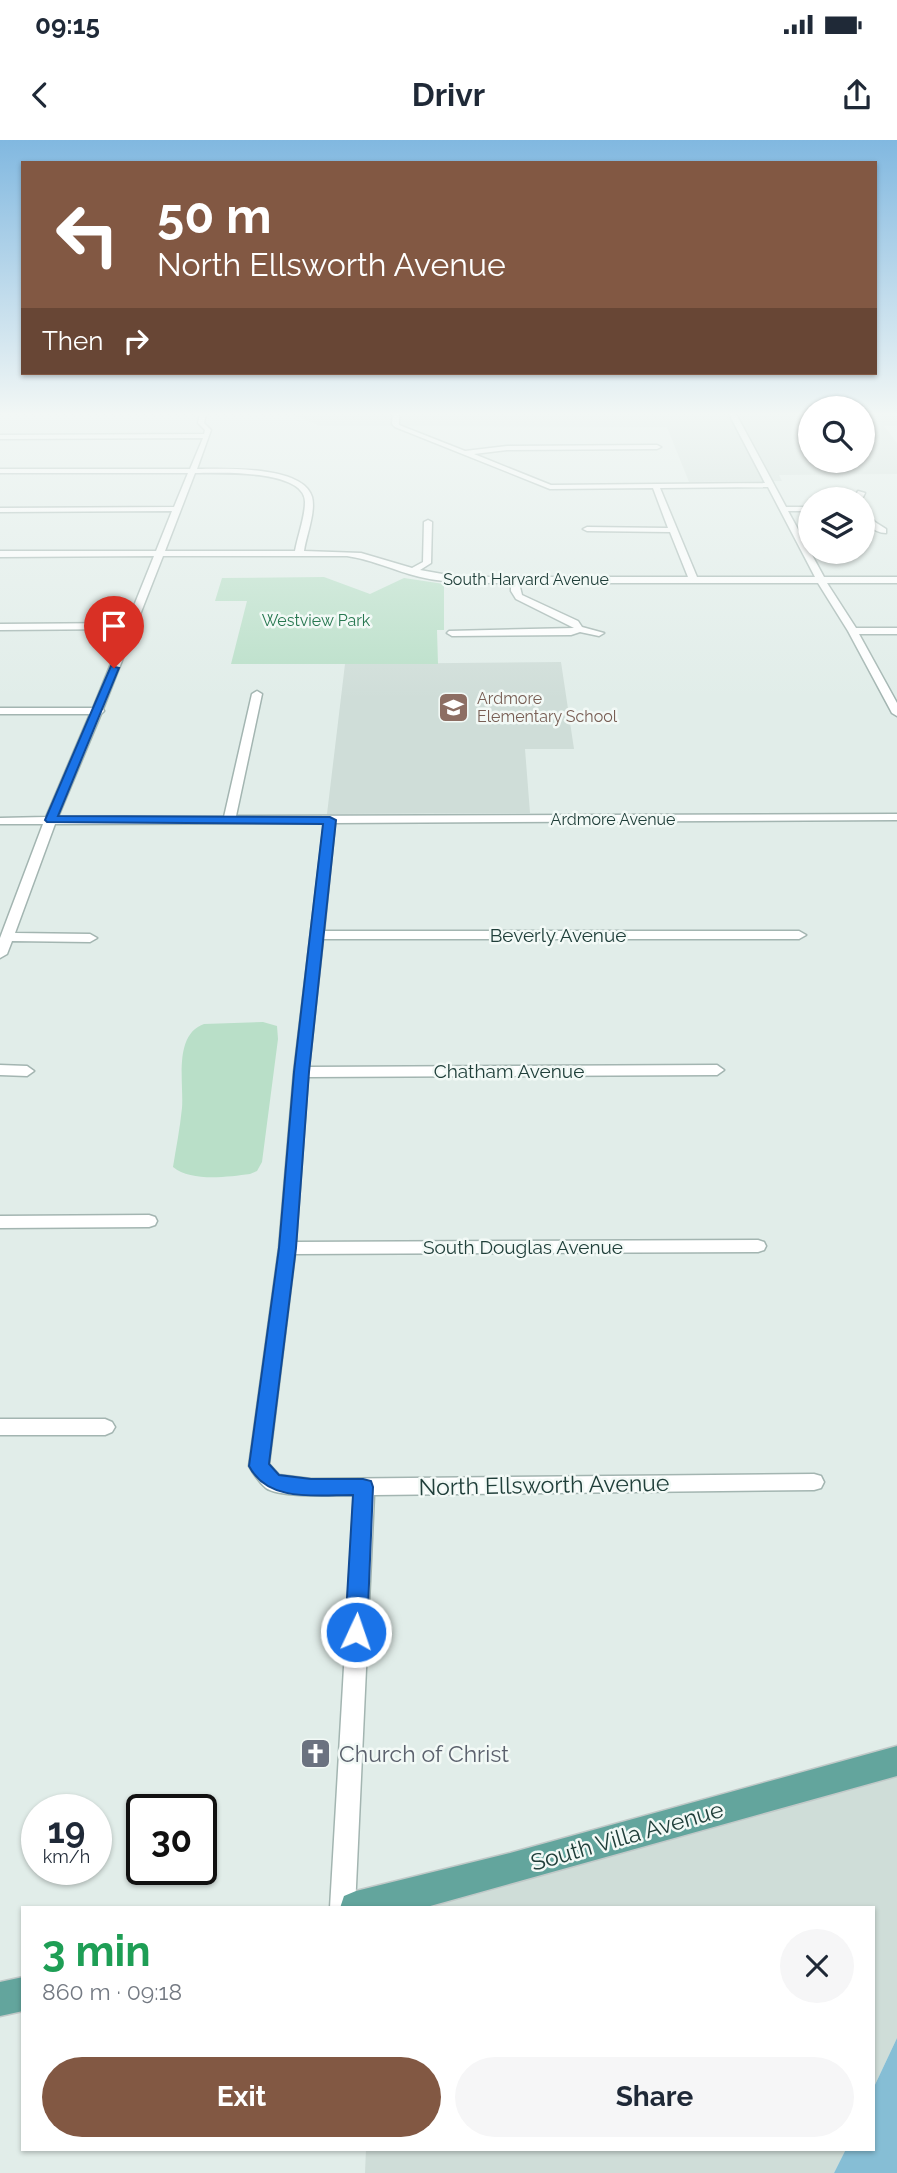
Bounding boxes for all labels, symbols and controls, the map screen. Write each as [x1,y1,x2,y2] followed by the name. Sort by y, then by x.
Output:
[35,10,100,40] text: 09:15
[21,76,59,114] icon: back
[412,76,485,113] text: Drivr
[838,76,876,114] icon: share
[157,187,272,244] text: 50 m
[42,189,133,280] icon: left
[157,246,506,283] text: North Ellsworth Avenue
[117,322,155,360] icon: right
[42,326,103,356] text: Then
[798,396,875,564] map controls
[798,396,875,473] button: search
[798,487,875,564] button: layers
[443,570,609,589] street label: South Harvard Avenue
[84,596,144,668] pin
[95,607,133,645] icon: arrive
[262,611,371,630] park label: Westview Park
[477,689,618,726] place label: Ardmore Elementary School
[437,690,471,724] school or university icon: Ardmore Elementary School
[551,810,675,829] street label: Ardmore Avenue
[490,924,626,946] street label: Beverly Avenue
[434,1060,584,1082] street label: Chatham Avenue
[423,1236,623,1258] street label: South Douglas Avenue
[418,1469,670,1500] street label: North Ellsworth Avenue
[319,1595,393,1669] position arrow
[299,1737,333,1771] church icon: Church of Christ
[339,1740,509,1767] place label: Church of Christ
[126,1794,217,1885] speed limit sign: 30
[527,1795,726,1876] street label: South Villa Avenue
[48,1810,85,1851] text: 19
[43,1846,90,1867] text: km/h
[42,1927,151,1976] text: 3 min
[780,1929,854,2003] button: close
[42,1978,182,2005] text: 860 m · 09:18
[42,2057,441,2137] button: Exit
[455,2057,854,2137] button: Share

